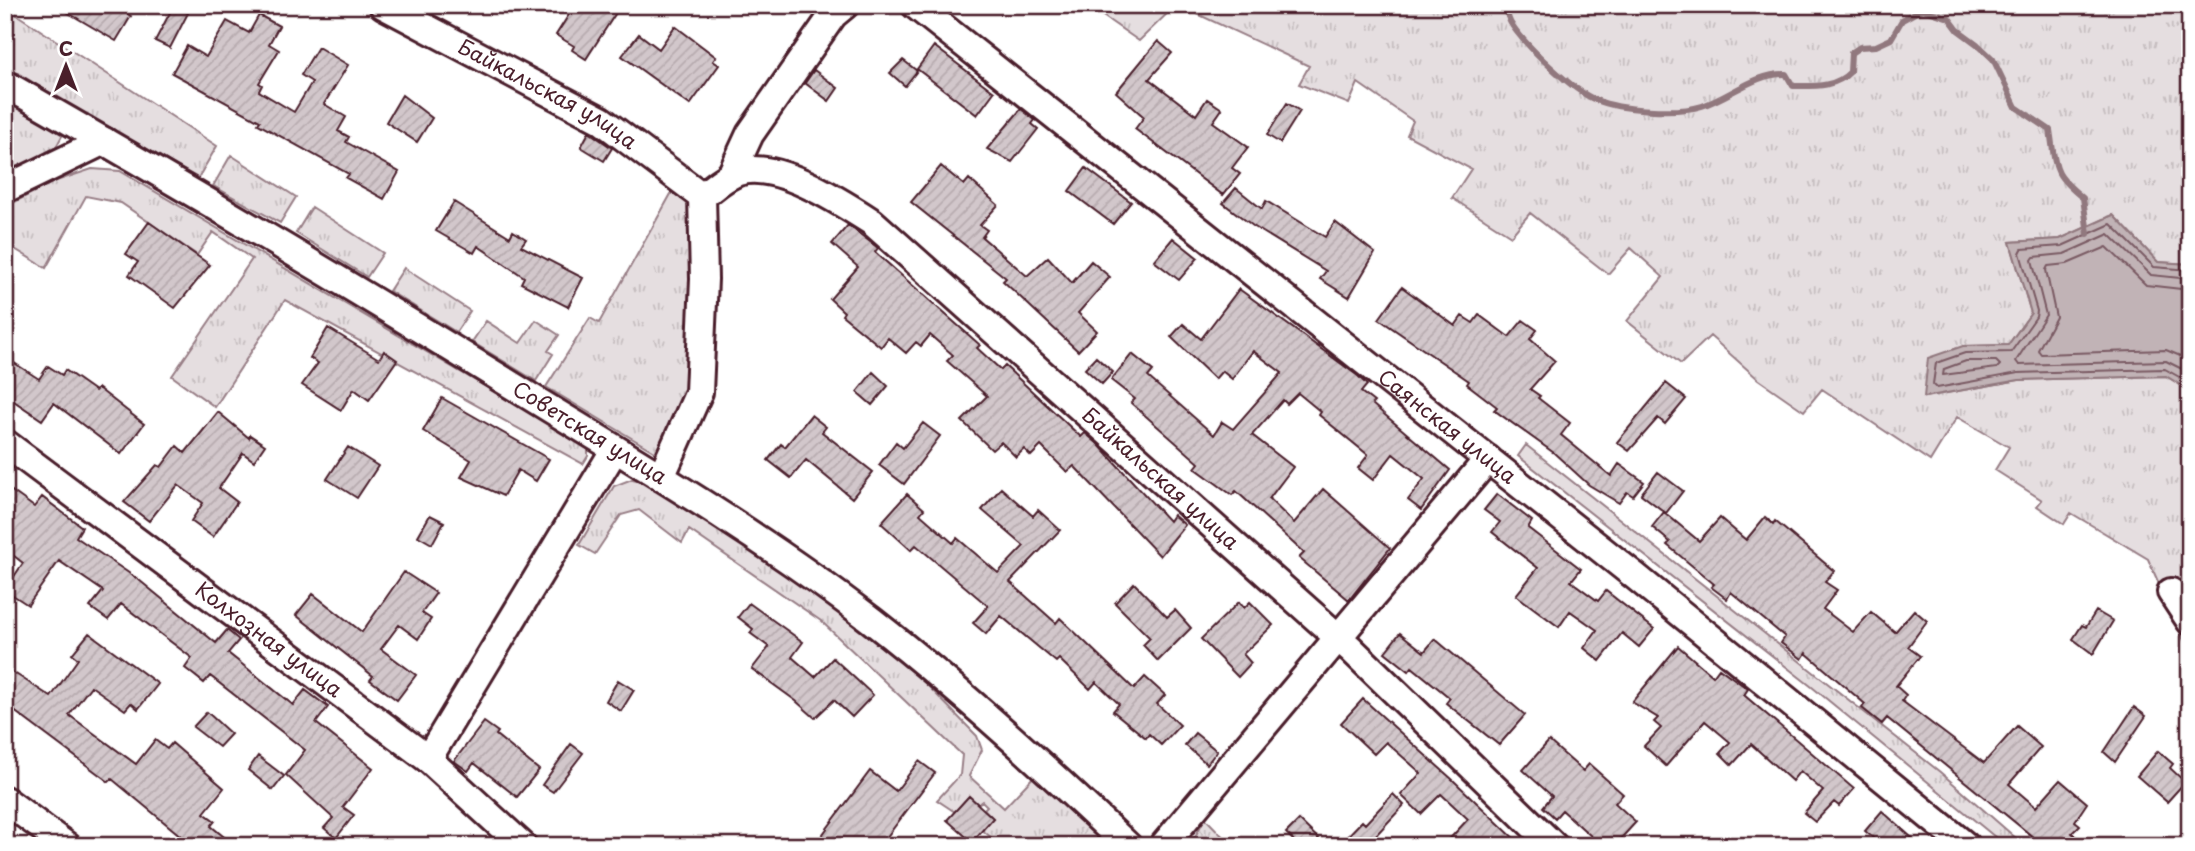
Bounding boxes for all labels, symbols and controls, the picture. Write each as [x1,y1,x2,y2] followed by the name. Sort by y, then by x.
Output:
[453,29,645,156] street label: Байкальская улица
[32,32,102,102] north arrow
[59,34,73,62] text: С
[1372,360,1525,491] street label: Саянская улица
[507,372,675,492] street label: Советская улица
[1076,398,1248,557] street label: Байкальская улица
[189,573,351,704] street label: Колхозная улица

